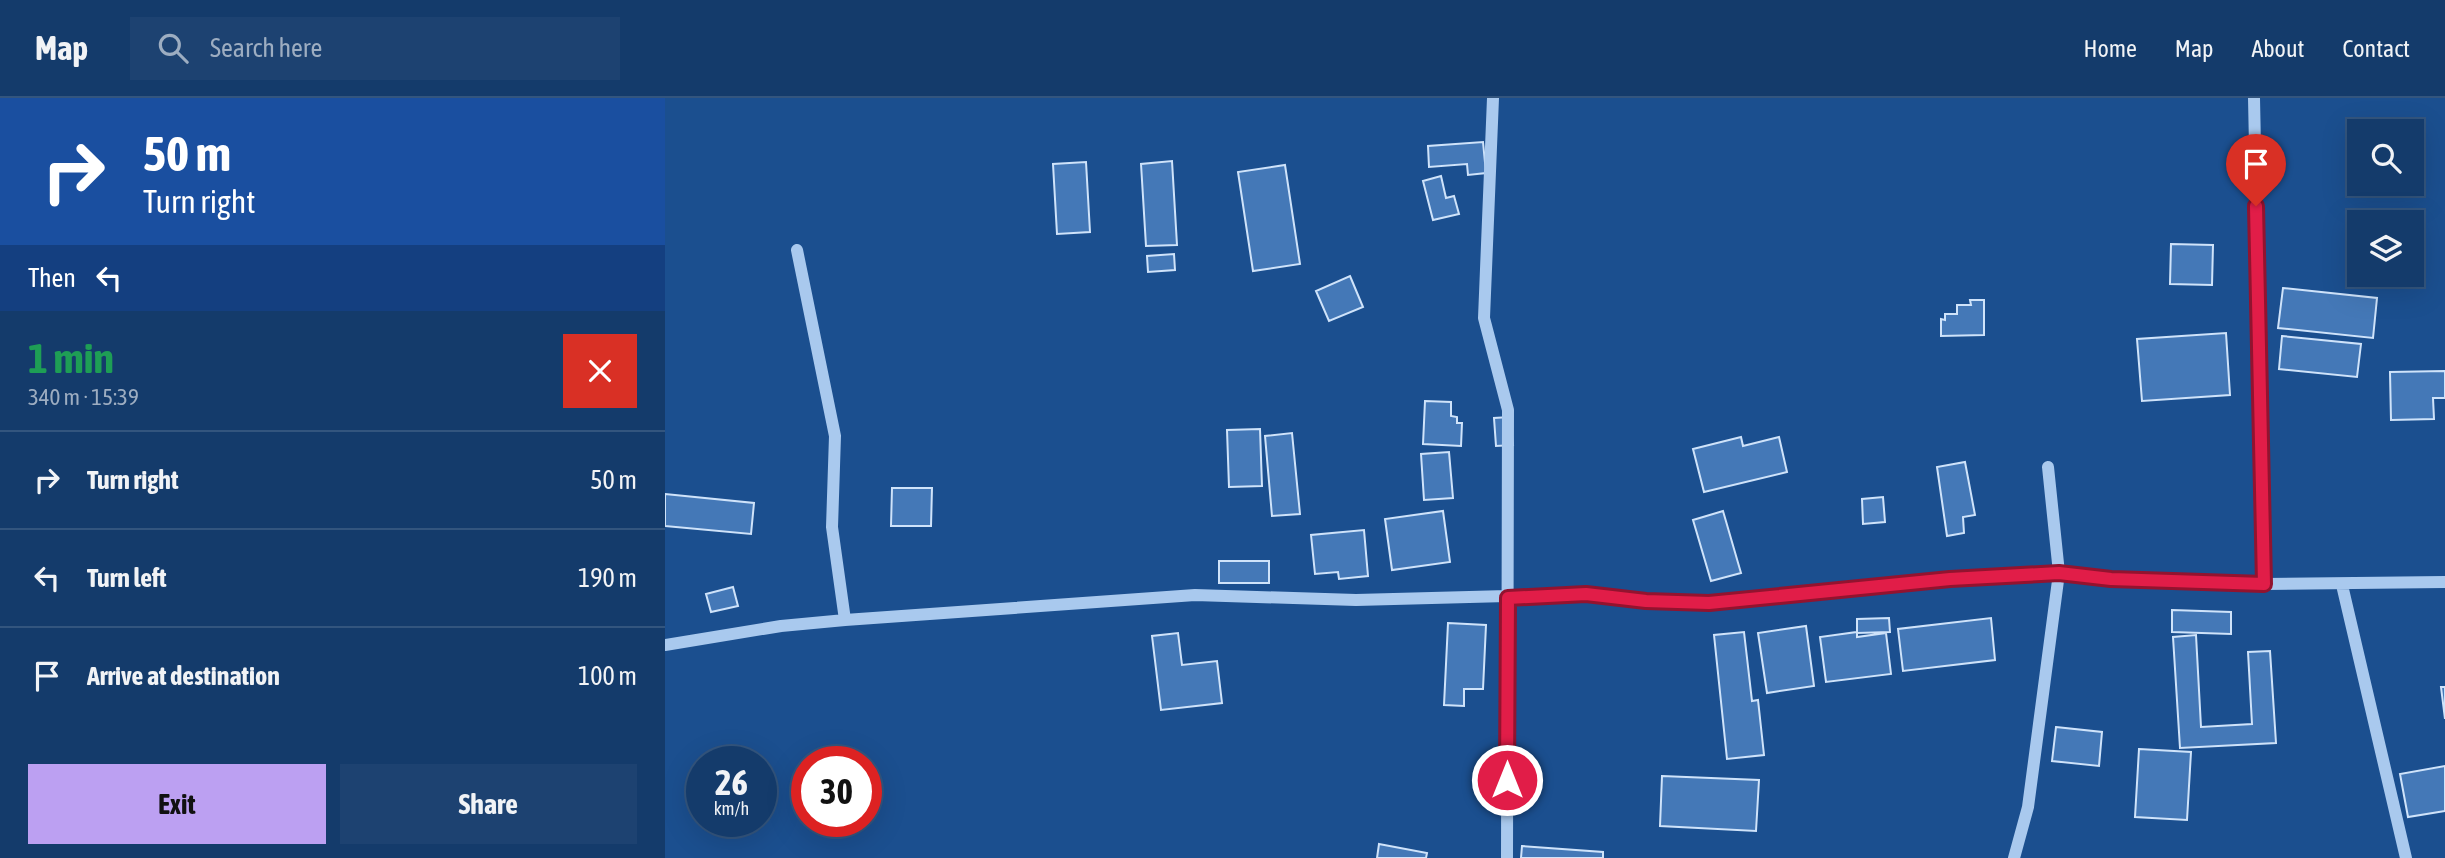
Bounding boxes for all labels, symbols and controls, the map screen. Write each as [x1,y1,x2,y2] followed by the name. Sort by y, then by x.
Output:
[130,17,620,80] search box
[35,29,88,67] text: Map
[154,29,192,67] icon: search
[210,33,322,63] text: Search here
[2083,35,2137,62] text: Home
[2175,35,2213,62] text: Map
[2251,35,2304,62] text: About
[2342,35,2410,62] text: Contact
[2347,119,2424,287] map controls
[2347,119,2424,196] button: search
[143,125,231,181] text: 50 m
[28,126,119,217] icon: right
[2226,134,2286,206] pin
[2237,145,2275,183] icon: arrive
[143,183,256,220] text: Turn right
[2347,210,2424,287] button: layers
[90,259,128,297] icon: left
[28,263,76,293] text: Then
[28,334,114,382] text: 1 min
[563,334,637,408] button: close
[28,384,139,410] text: 340 m · 15:39
[28,461,66,499] icon: right
[87,465,178,495] text: Turn right
[590,465,637,495] text: 50 m
[28,559,66,597] icon: left
[87,563,167,593] text: Turn left
[578,563,637,593] text: 190 m
[28,657,66,695] icon: arrive
[87,661,280,691] text: Arrive at destination
[578,661,637,691] text: 100 m
[1470,743,1544,817] position arrow
[791,746,882,837] speed limit sign: 30
[715,762,748,802] text: 26
[28,764,326,844] button: Exit
[340,764,637,844] button: Share
[714,798,749,819] text: km/h

